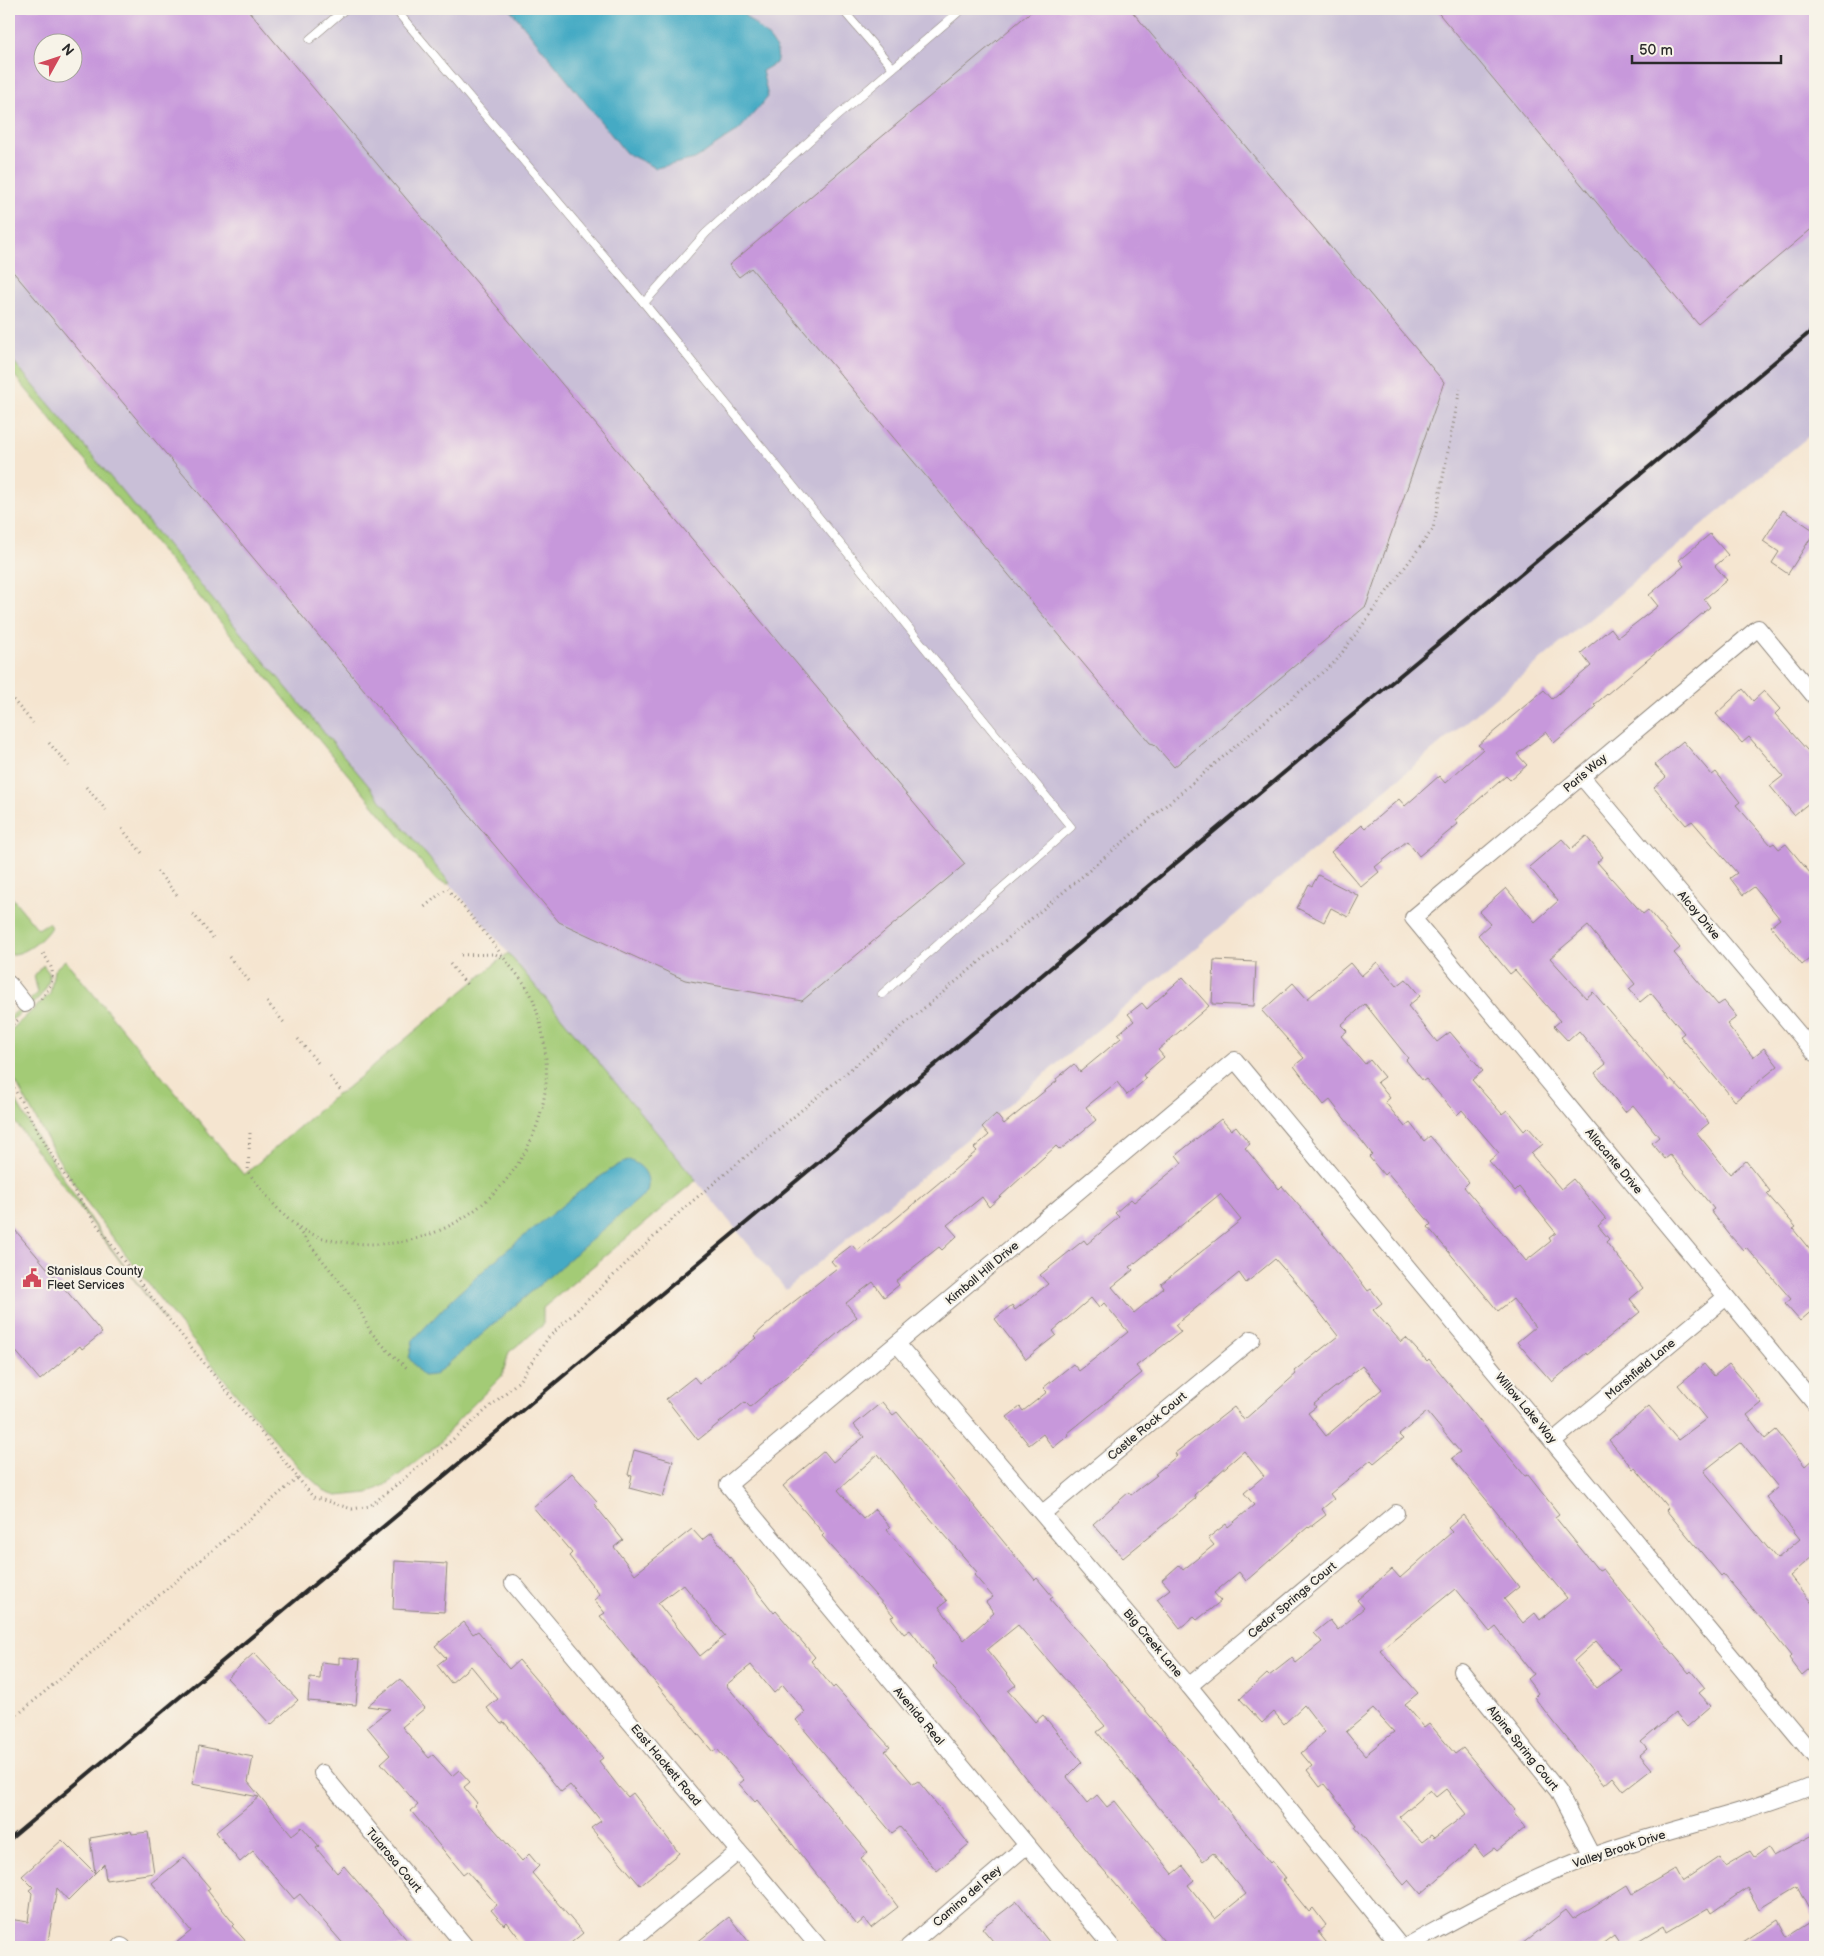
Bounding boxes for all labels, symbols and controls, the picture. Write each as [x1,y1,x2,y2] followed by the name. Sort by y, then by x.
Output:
[32,32,82,82] north arrow
[1632,32,1780,64] scale bar
[58,40,77,59] text: N
[1639,41,1673,60] text: 50 m
[1561,751,1611,796] street label: Paris Way
[1674,888,1723,943] street label: Alcoy Drive
[1582,1125,1645,1197] street label: Allacante Drive
[943,1238,1022,1308] street label: Kimball Hill Drive
[47,1264,144,1293] place label: Stanislaus County Fleet Services
[21,1267,43,1289] public building icon: Stanislaus County Fleet Services
[1602,1336,1678,1403] street label: Marshfield Lane
[1492,1370,1560,1447] street label: Willow Lake Way
[1105,1389,1190,1464] street label: Castle Rock Court
[1245,1559,1340,1642] street label: Cedar Springs Court
[1120,1606,1185,1680] street label: Big Creek Lane
[890,1684,947,1748] street label: Avenida Real
[1484,1703,1562,1794] street label: Alpine Spring Court
[627,1721,704,1809] street label: East Hackett Road
[362,1825,425,1896] street label: Tularosa Court
[1571,1827,1667,1872] street label: Valley Brook Drive
[930,1862,1005,1930] street label: Camino del Rey

